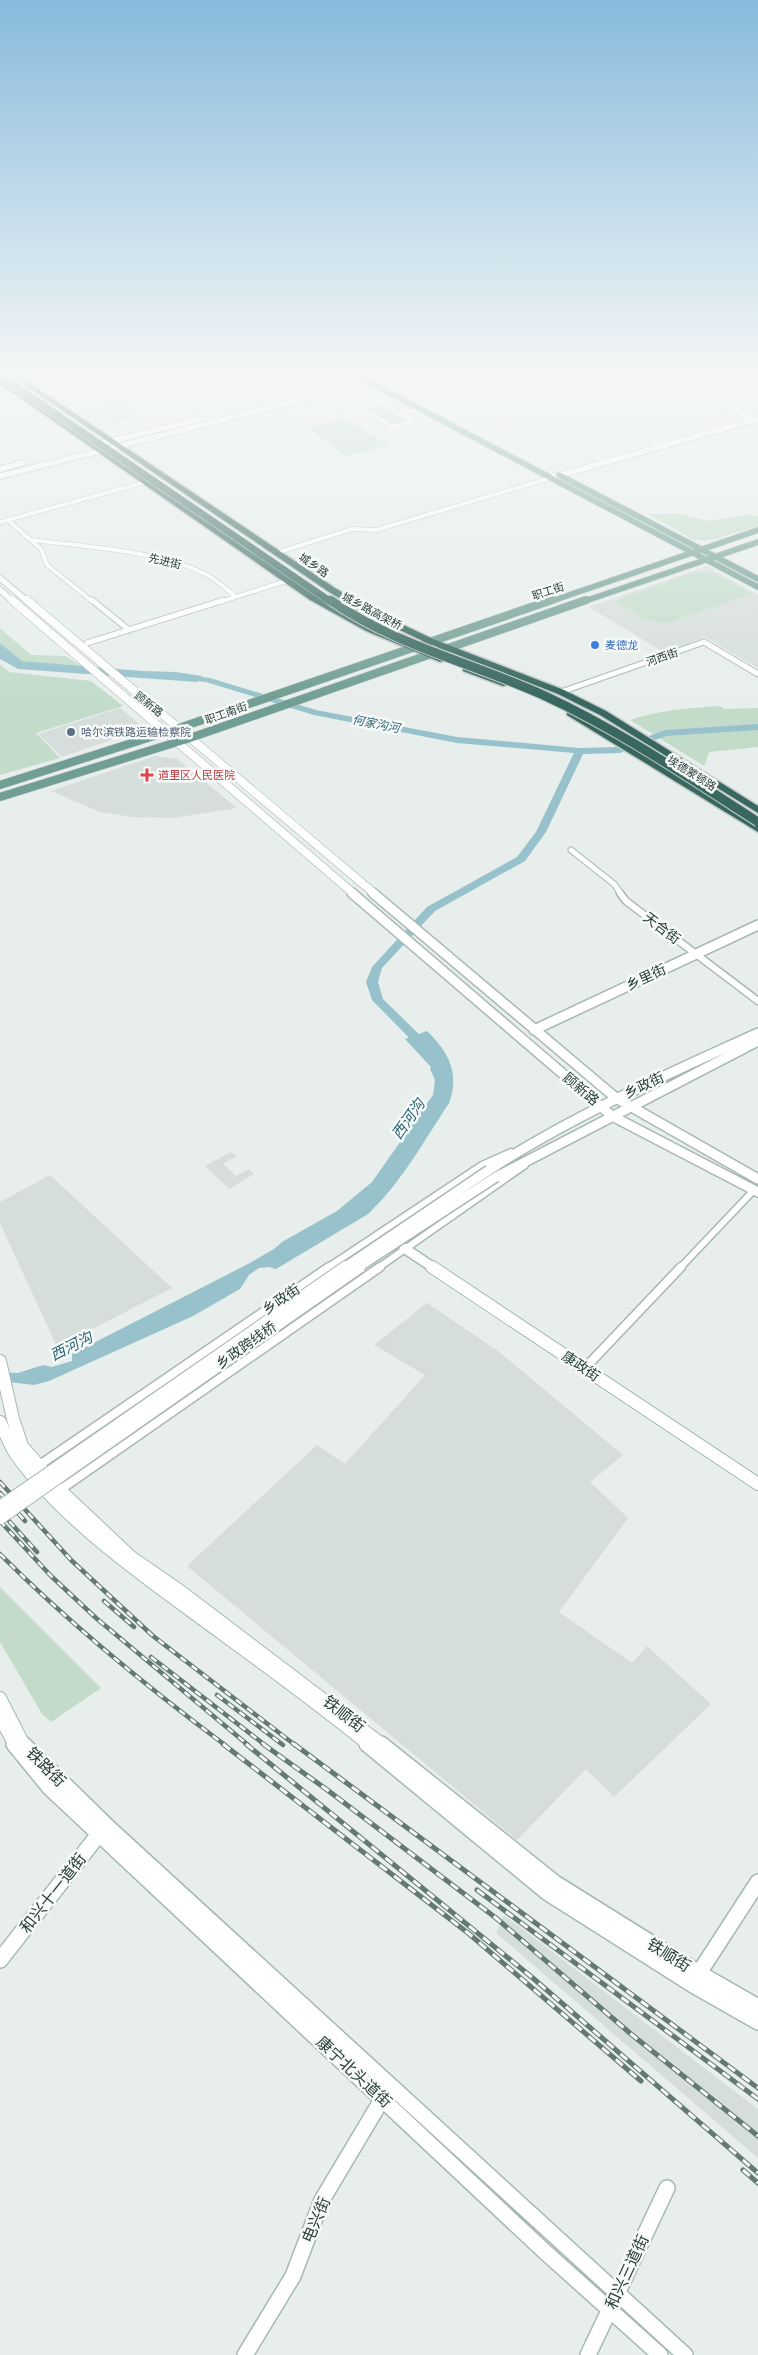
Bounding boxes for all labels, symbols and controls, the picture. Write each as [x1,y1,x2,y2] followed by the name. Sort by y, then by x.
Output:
[147,550,183,572] street label: 先进街
[296,550,332,580] street label: 城乡路
[530,579,566,603] street label: 职工街
[340,589,404,633] street label: 城乡路高架桥
[605,638,638,652] place label: 麦德龙
[589,639,601,651] marker: 麦德龙
[644,645,680,669] street label: 河西街
[132,688,166,720] street label: 顾新路
[203,699,249,727] street label: 职工南街
[351,712,403,737] water label: 何家沟河
[81,725,191,739] place label: 哈尔滨铁路运输检察院
[65,726,77,738] marker: 哈尔滨铁路运输检察院
[665,752,719,794] street label: 埃德蒙顿路
[140,768,154,782] marker: 道里区人民医院
[158,768,235,782] place label: 道里区人民医院
[640,908,684,948] street label: 天合街
[623,960,669,994] street label: 乡里街
[621,1068,667,1102] street label: 乡政街
[559,1069,603,1109] street label: 顾新路
[387,1093,430,1143] water label: 西河沟
[259,1280,303,1318] street label: 乡政街
[212,1318,280,1372] street label: 乡政跨线桥
[47,1326,97,1365] water label: 西河沟
[559,1347,603,1385] street label: 康政街
[319,1691,369,1737] street label: 铁顺街
[22,1743,70,1791] street label: 铁路街
[15,1849,91,1937] street label: 和兴十一道街
[643,1933,695,1977] street label: 铁顺街
[312,2032,396,2112] street label: 康宁北头道街
[297,2194,335,2246] street label: 电兴街
[601,2231,653,2313] street label: 和兴三道街

